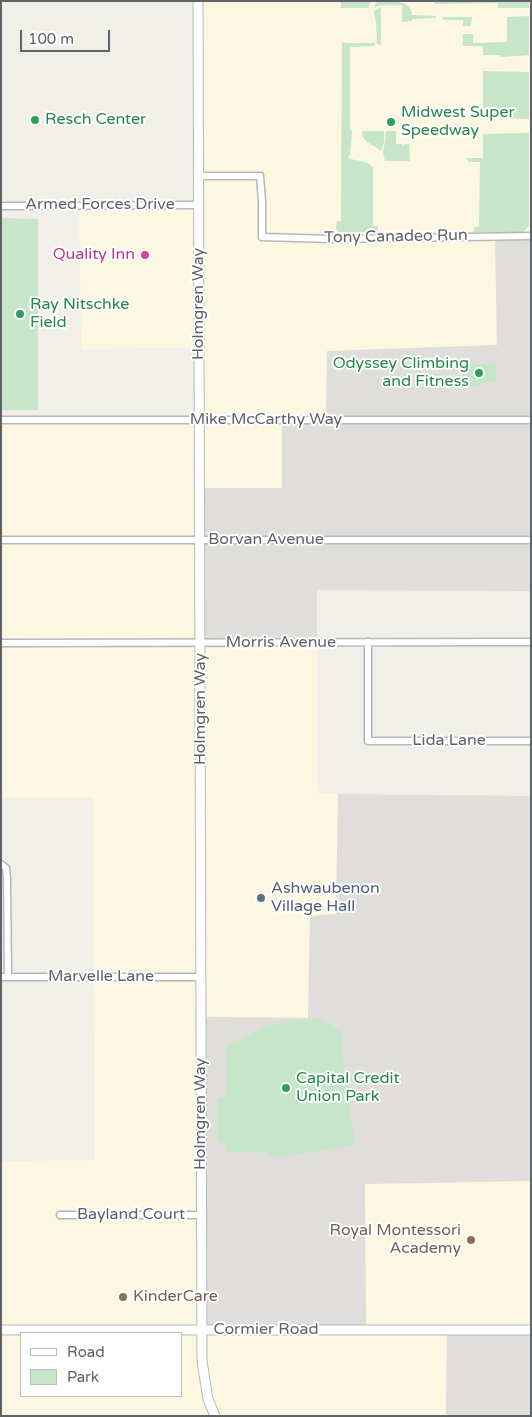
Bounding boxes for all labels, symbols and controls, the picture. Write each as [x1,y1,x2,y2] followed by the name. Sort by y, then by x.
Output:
[22,20,112,52] scale bar
[28,30,74,48] text: 100 m
[401,103,515,141] place label: Midwest Super Speedway
[45,110,146,130] place label: Resch Center
[29,114,41,126] marker: Resch Center
[385,116,397,128] marker: Midwest Super Speedway
[25,195,175,215] street label: Armed Forces Drive
[324,226,468,248] street label: Tony Canadeo Run
[53,245,135,265] place label: Quality Inn
[189,248,209,360] street label: Holmgren Way
[139,249,151,261] marker: Quality Inn
[30,295,129,333] place label: Ray Nitschke Field
[14,308,26,320] marker: Ray Nitschke Field
[333,354,469,392] place label: Odyssey Climbing and Fitness
[473,367,485,379] marker: Odyssey Climbing and Fitness
[190,410,342,430] street label: Mike McCarthy Way
[208,530,324,550] street label: Borvan Avenue
[226,633,336,653] street label: Morris Avenue
[191,653,211,765] street label: Holmgren Way
[412,731,486,751] street label: Lida Lane
[271,879,380,917] place label: Ashwaubenon Village Hall
[255,892,267,904] marker: Ashwaubenon Village Hall
[48,967,154,987] street label: Marvelle Lane
[191,1058,211,1170] street label: Holmgren Way
[296,1069,400,1107] place label: Capital Credit Union Park
[280,1082,292,1094] marker: Capital Credit Union Park
[77,1205,185,1225] street label: Bayland Court
[330,1221,461,1259] place label: Royal Montessori Academy
[465,1234,477,1246] marker: Royal Montessori Academy
[133,1287,218,1307] place label: KinderCare
[117,1291,129,1303] marker: KinderCare
[214,1320,318,1340] street label: Cormier Road
[20,1332,182,1397] legend
[67,1343,105,1361] text: Road
[67,1368,99,1386] text: Park

